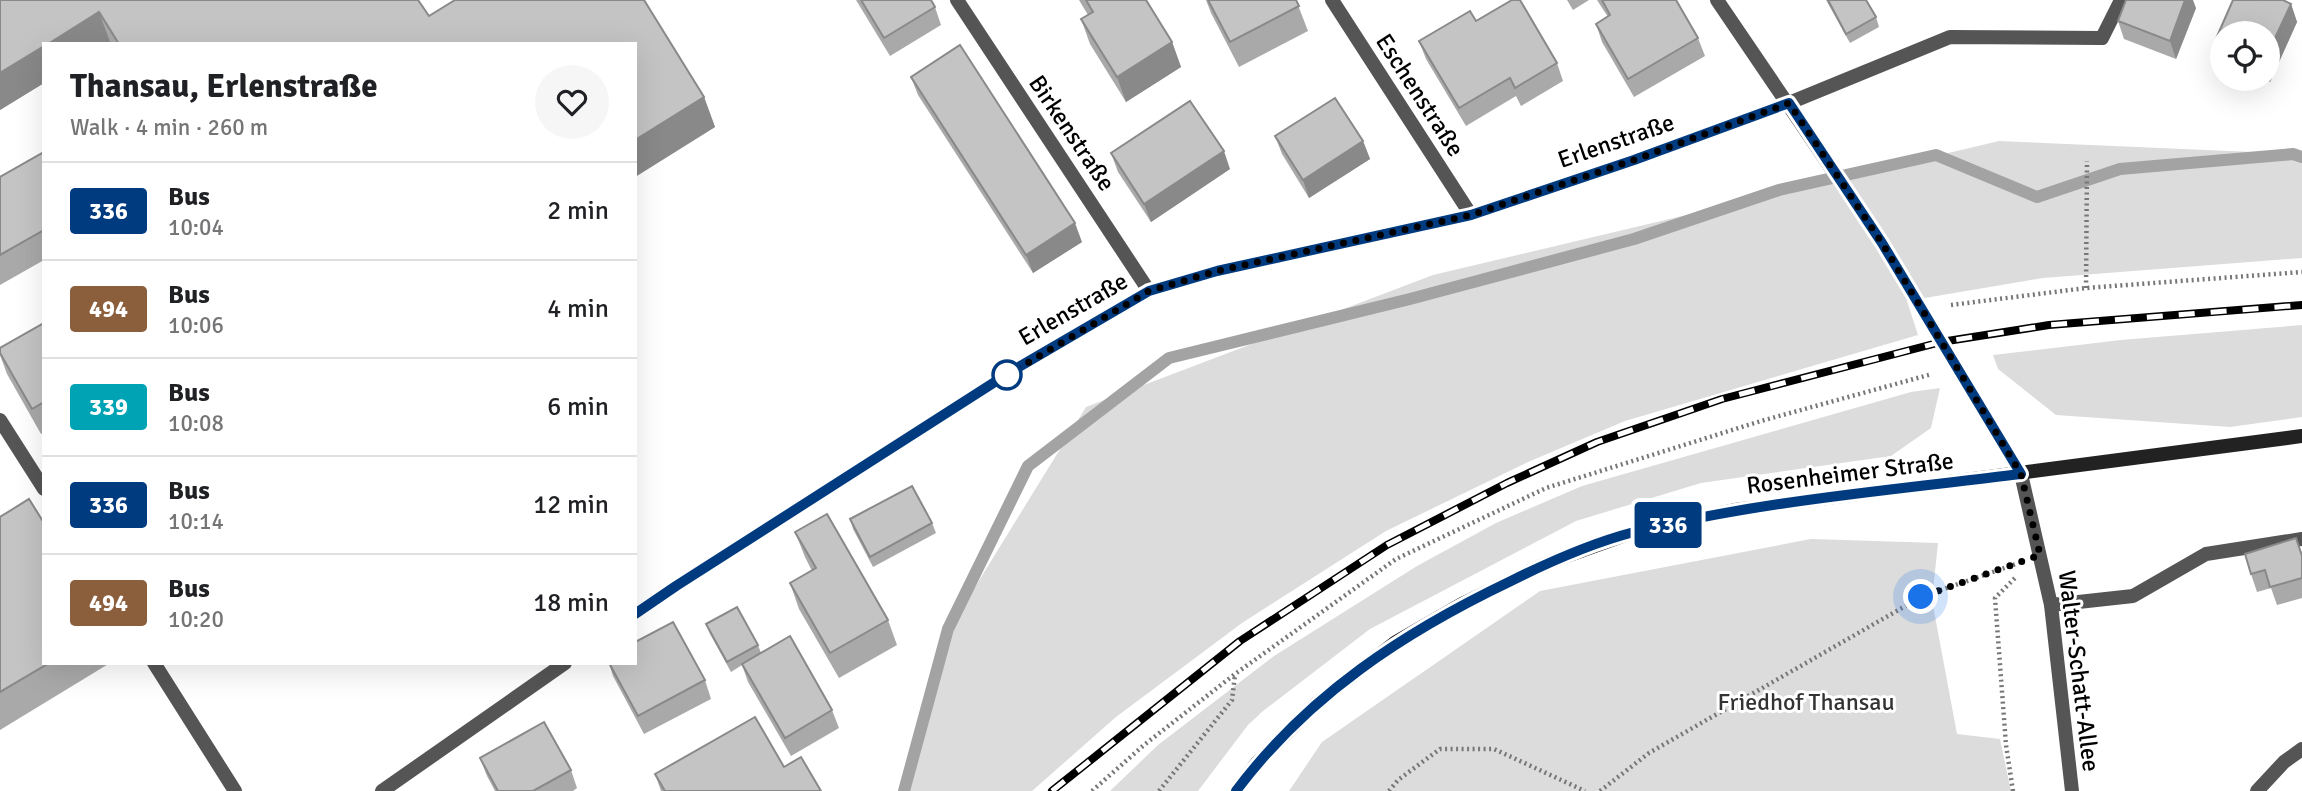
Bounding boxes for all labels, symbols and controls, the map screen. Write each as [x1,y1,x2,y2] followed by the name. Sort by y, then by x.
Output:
[2210,21,2280,91] map controls
[2210,21,2280,91] button: locate
[1369,28,1471,162] street label: Eschenstraße
[535,65,609,139] button: heart
[70,66,378,107] text: Thansau, Erlenstraße
[1022,69,1122,197] street label: Birkenstraße
[1554,107,1678,175] street label: Erlenstraße
[70,113,268,142] text: Walk · 4 min · 260 m
[168,181,210,213] text: Bus
[547,195,609,227] text: 2 min
[89,196,128,226] text: 336
[168,213,224,242] text: 10:04
[1013,266,1133,352] street label: Erlenstraße
[168,279,210,311] text: Bus
[547,293,609,325] text: 4 min
[89,294,128,324] text: 494
[168,311,224,340] text: 10:06
[992,360,1022,390] unlabelled marker
[168,377,210,409] text: Bus
[547,391,609,423] text: 6 min
[89,392,128,422] text: 339
[168,409,224,438] text: 10:08
[1745,445,1955,501] street label: Rosenheimer Straße
[168,475,210,507] text: Bus
[533,489,609,521] text: 12 min
[89,490,128,520] text: 336
[1628,502,1708,548] line badge: 336
[168,507,224,536] text: 10:14
[1649,510,1687,540] text: 336
[2052,569,2106,773] street label: Walter-Schatt-Allee
[168,573,210,605] text: Bus
[1903,579,1938,614] your location
[533,587,609,619] text: 18 min
[89,588,128,618] text: 494
[168,605,224,634] text: 10:20
[1717,687,1895,717] park label: Friedhof Thansau

